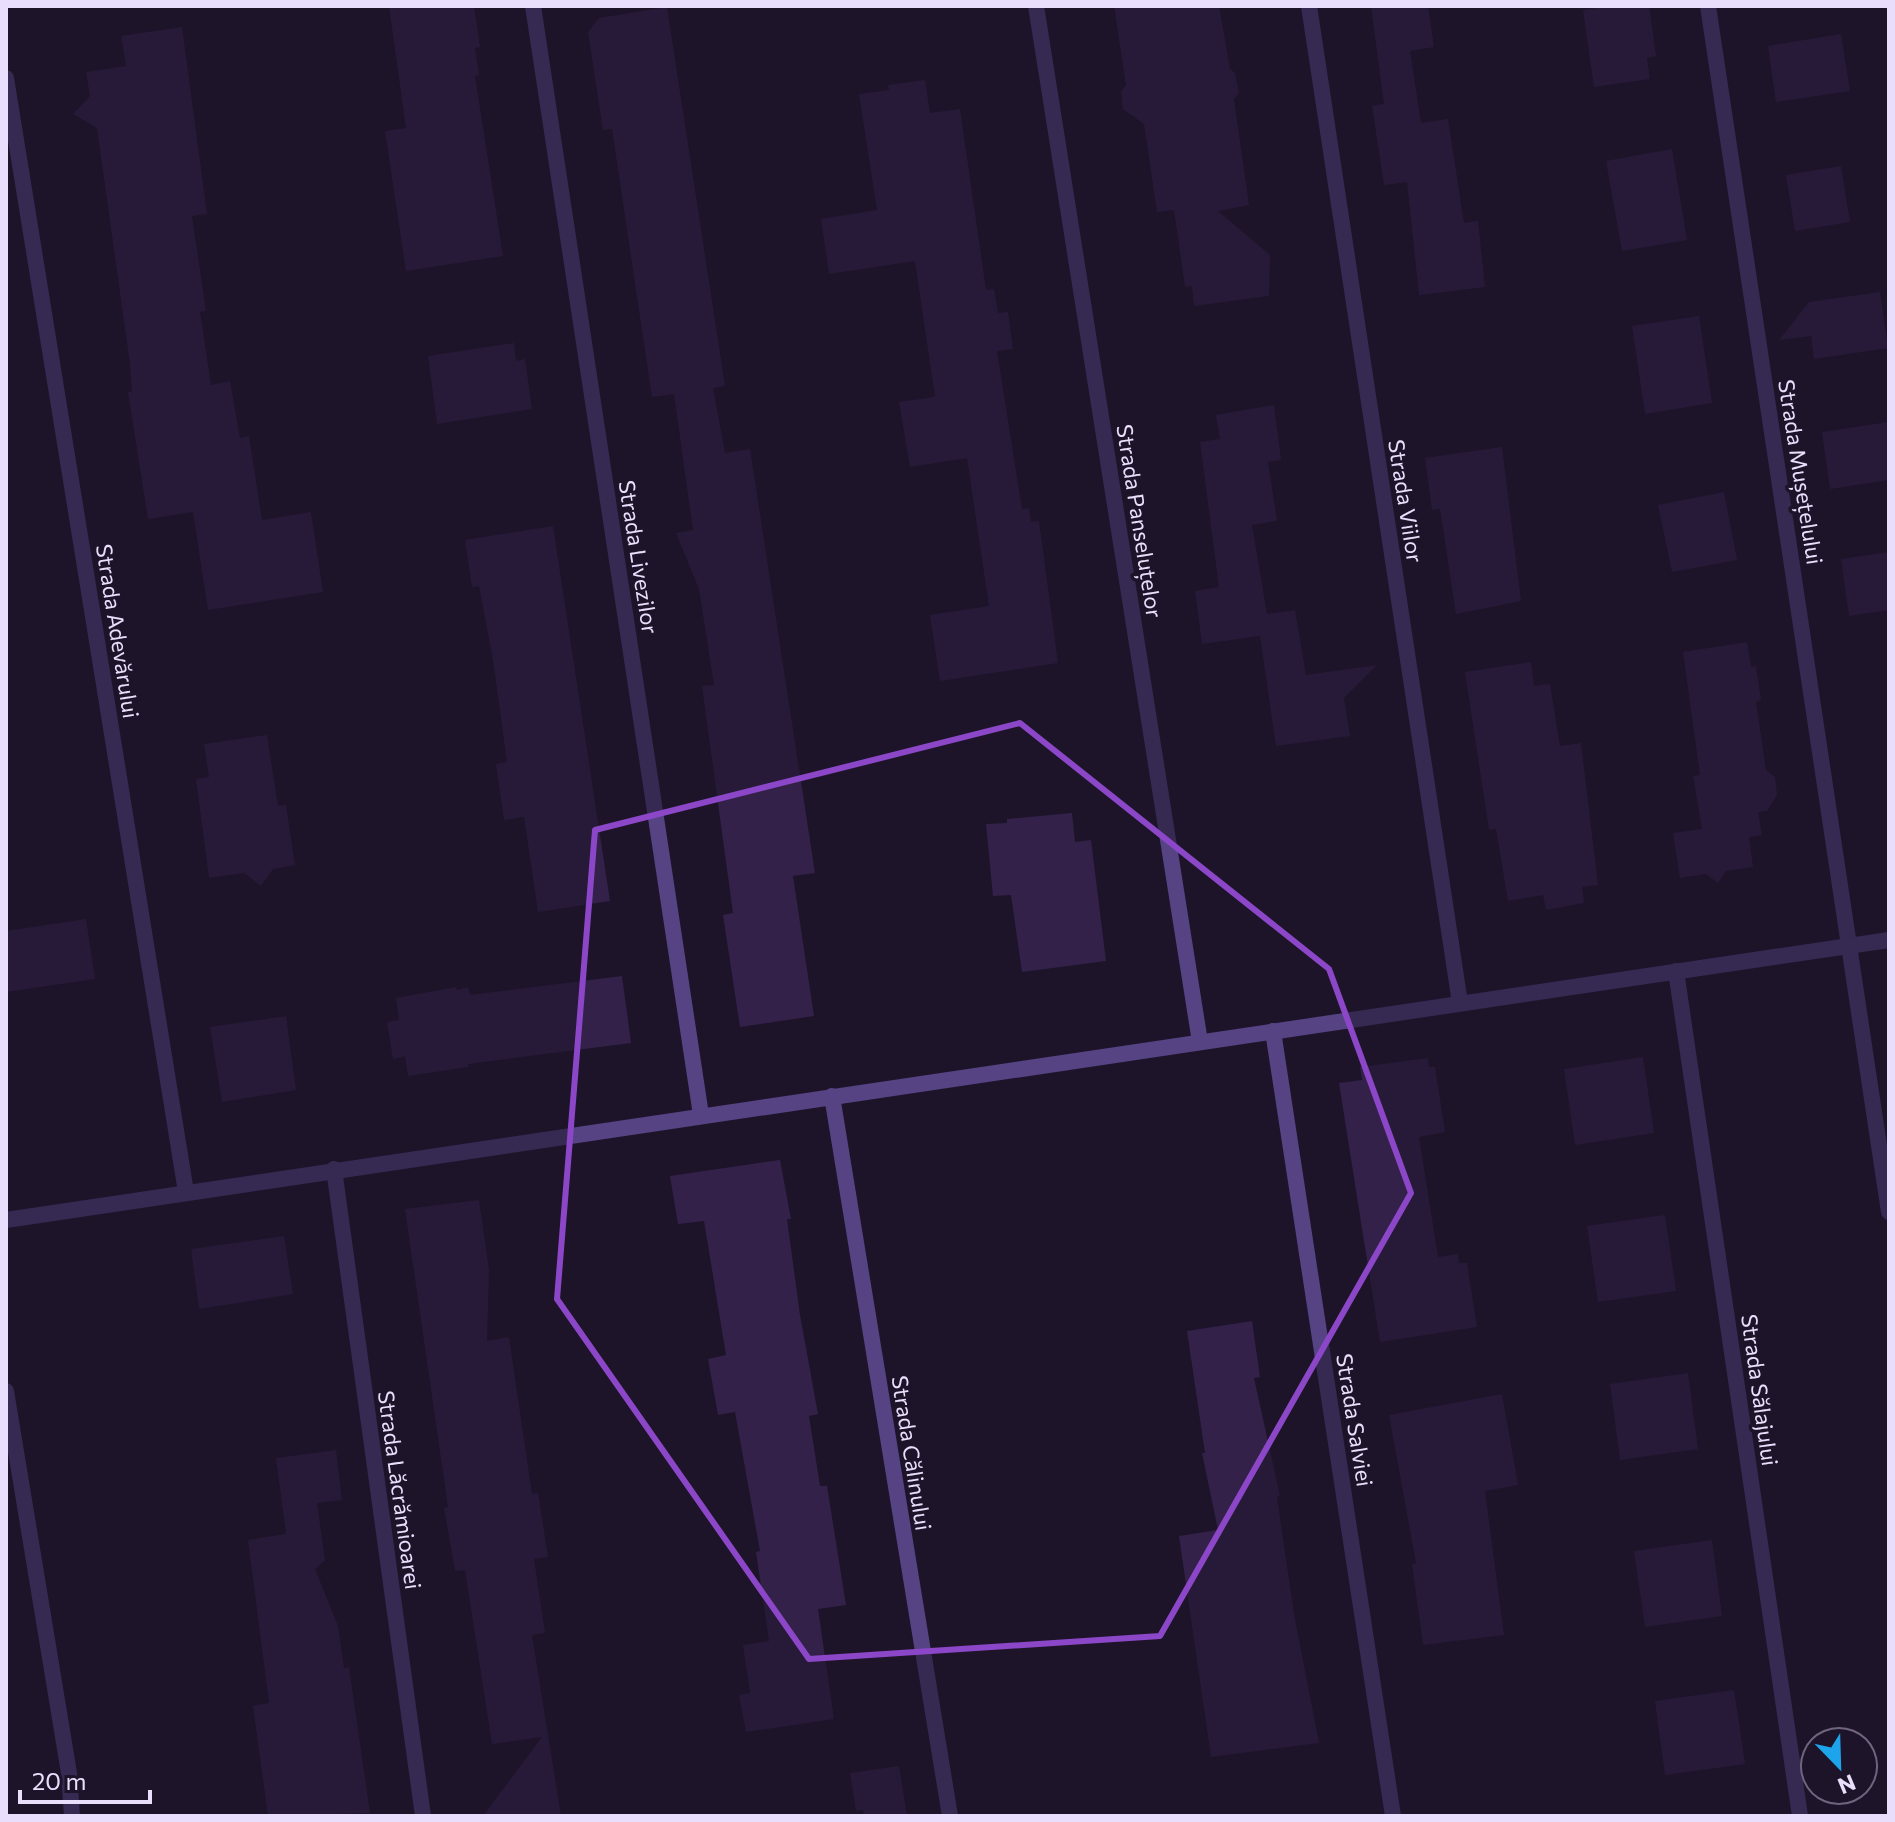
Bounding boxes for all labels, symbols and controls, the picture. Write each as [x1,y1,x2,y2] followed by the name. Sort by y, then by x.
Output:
[1772,378,1829,567] street label: Strada Mușețelului
[1110,422,1169,620] street label: Strada Panseluțelor
[1383,438,1429,565] street label: Strada Viilor
[614,478,664,636] street label: Strada Livezilor
[91,542,145,720] street label: Strada Adevărului
[1736,1312,1784,1468] street label: Strada Sălajului
[1331,1352,1379,1488] street label: Strada Salviei
[886,1374,938,1532] street label: Strada Călinului
[373,1389,427,1591] street label: Strada Lăcrămioarei
[1799,1726,1879,1806] north arrow
[20,1754,150,1804] scale bar
[32,1766,86,1795] text: 20 m
[1834,1769,1860,1801] text: N

